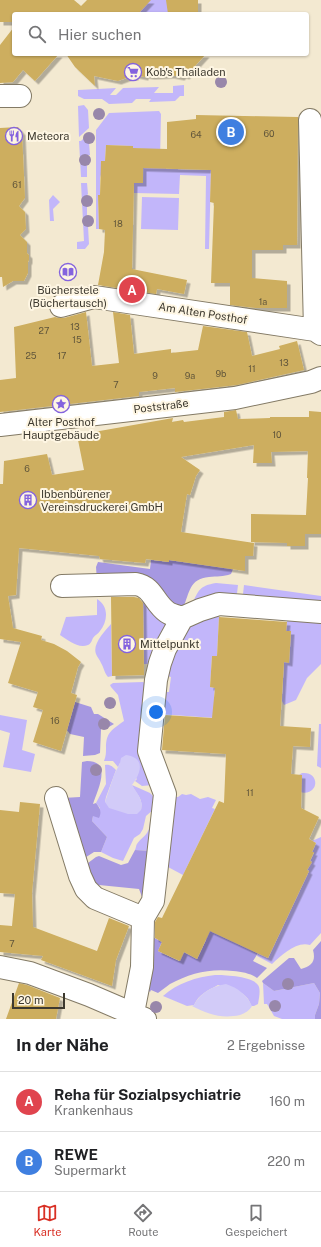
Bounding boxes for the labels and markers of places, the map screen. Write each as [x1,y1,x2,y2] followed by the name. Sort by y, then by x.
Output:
[123,62,143,82] supermarket icon: Kob's Thailaden
[146,66,226,78] place label: Kob's Thailaden
[218,117,244,147] pin: B
[4,126,24,146] restaurant icon: Meteora
[27,130,69,142] place label: Meteora
[58,262,78,282] library icon: Bücherstele (Büchertausch)
[119,275,145,305] pin: A
[29,284,107,309] place label: Bücherstele (Büchertausch)
[51,394,71,414] place icon: Alter Posthof Hauptgebäude
[23,416,99,441] place label: Alter Posthof Hauptgebäude
[41,488,163,513] place label: Ibbenbürener Vereinsdruckerei GmbH
[18,490,38,510] building icon: Ibbenbürener Vereinsdruckerei GmbH
[117,634,137,654] building icon: Mittelpunkt
[140,638,199,650] place label: Mittelpunkt

